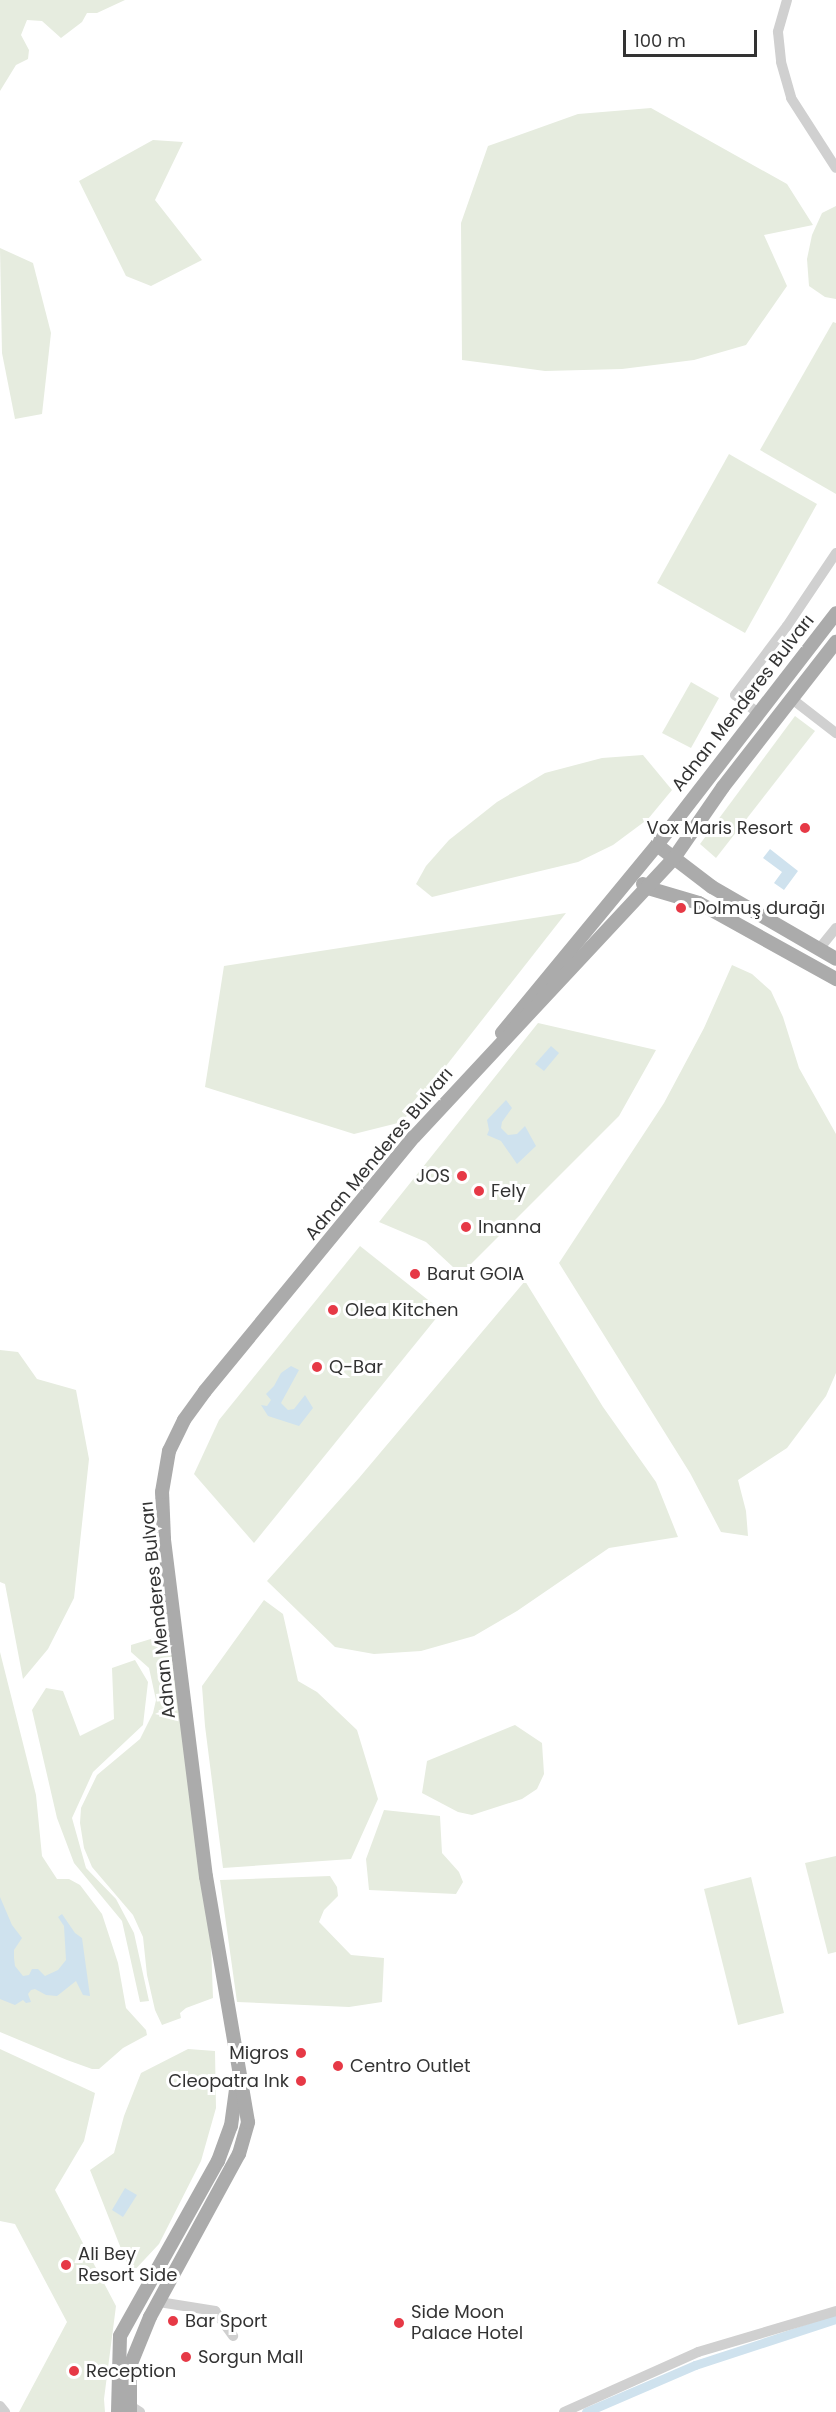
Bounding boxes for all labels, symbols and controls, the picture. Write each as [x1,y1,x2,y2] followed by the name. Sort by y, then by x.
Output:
[626,18,760,56] scale bar
[634,28,686,53] text: 100 m
[667,610,819,796] street label: Adnan Menderes Bulvarı
[647,817,793,839] place label: Vox Maris Resort
[798,821,812,835] marker: Vox Maris Resort
[693,897,825,919] place label: Dolmuş durağı
[674,901,688,915] marker: Dolmuş durağı
[301,1063,457,1245] street label: Adnan Menderes Bulvarı
[416,1165,450,1187] place label: JOS
[455,1169,469,1183] marker: JOS
[491,1180,526,1202] place label: Fely
[472,1184,486,1198] marker: Fely
[478,1216,541,1238] place label: Inanna
[459,1220,473,1234] marker: Inanna
[427,1263,525,1285] place label: Barut GOIA
[408,1267,422,1281] marker: Barut GOIA
[345,1299,459,1321] place label: Olea Kitchen
[326,1303,340,1317] marker: Olea Kitchen
[329,1356,383,1378] place label: Q-Bar
[310,1360,324,1374] marker: Q-Bar
[136,1500,180,1720] street label: Adnan Menderes Bulvarı
[229,2042,289,2064] place label: Migros
[294,2046,308,2060] marker: Migros
[350,2055,471,2077] place label: Centro Outlet
[331,2059,345,2073] marker: Centro Outlet
[168,2070,289,2092] place label: Cleopatra Ink
[294,2074,308,2088] marker: Cleopatra Ink
[78,2244,177,2286] place label: Ali Bey Resort Side
[59,2258,73,2272] marker: Ali Bey Resort Side
[411,2302,523,2344] place label: Side Moon Palace Hotel
[185,2310,267,2332] place label: Bar Sport
[166,2314,180,2328] marker: Bar Sport
[392,2316,406,2330] marker: Side Moon Palace Hotel
[198,2346,303,2368] place label: Sorgun Mall
[179,2350,193,2364] marker: Sorgun Mall
[86,2360,176,2382] place label: Reception
[67,2364,81,2378] marker: Reception

